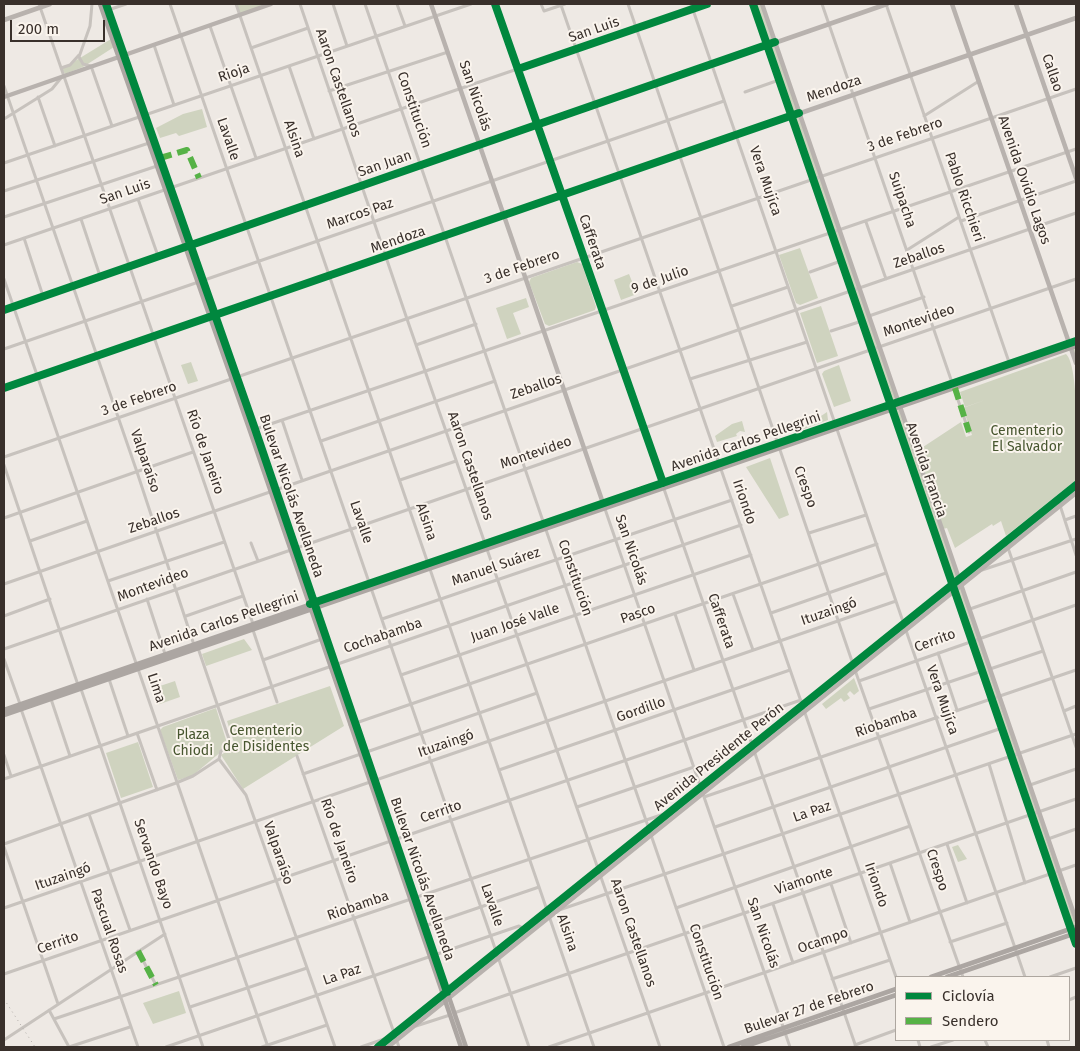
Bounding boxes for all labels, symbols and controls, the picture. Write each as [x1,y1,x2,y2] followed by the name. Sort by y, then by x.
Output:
[12,10,108,42] scale bar
[566,14,622,46] street label: San Luis
[18,20,59,38] text: 200 m
[312,27,364,139] street label: Aaron Castellanos
[1038,52,1066,94] street label: Callao
[455,59,495,133] street label: San Nicolás
[216,60,252,86] street label: Rioja
[393,70,435,150] street label: Constitución
[804,72,864,106] street label: Mendoza
[994,113,1054,247] street label: Avenida Ovidio Lagos
[865,114,945,156] street label: 3 de Febrero
[213,115,243,163] street label: Lavalle
[280,118,308,160] street label: Alsina
[745,144,785,218] street label: Vera Mujíca
[356,147,414,181] street label: San Juan
[941,150,987,244] street label: Pablo Ricchieri
[885,170,919,230] street label: Suipacha
[97,176,153,208] street label: San Luis
[324,195,396,233] street label: Marcos Paz
[575,212,609,272] street label: Cafferata
[368,223,428,257] street label: Mendoza
[891,239,947,273] street label: Zeballos
[482,246,562,288] street label: 3 de Febrero
[629,262,691,298] street label: 9 de Julio
[881,301,957,341] street label: Montevideo
[508,370,564,404] street label: Zeballos
[99,378,179,420] street label: 3 de Febrero
[183,407,227,497] street label: Río de Janeiro
[669,408,823,476] street label: Avenida Carlos Pellegrini
[444,410,496,522] street label: Aaron Castellanos
[255,412,327,580] street label: Bulevar Nicolás Avellaneda
[902,420,950,520] street label: Avenida Francia
[990,423,1064,456] park label: Cementerio El Salvador
[126,427,164,495] street label: Valparaíso
[498,433,574,473] street label: Montevideo
[790,464,820,510] street label: Crespo
[729,477,759,527] street label: Iriondo
[346,498,376,546] street label: Lavalle
[412,501,440,543] street label: Alsina
[126,504,182,538] street label: Zeballos
[611,513,651,587] street label: San Nicolás
[554,538,596,618] street label: Constitución
[450,544,542,590] street label: Manuel Suárez
[115,564,191,606] street label: Montevideo
[147,588,301,656] street label: Avenida Carlos Pellegrini
[704,591,738,651] street label: Cafferata
[799,595,859,629] street label: Ituzaingó
[468,600,562,646] street label: Juan José Valle
[618,600,658,628] street label: Pasco
[342,615,424,657] street label: Cochabamba
[912,626,958,656] street label: Cerrito
[922,663,962,737] street label: Vera Mujíca
[143,671,169,705] street label: Lima
[614,694,668,726] street label: Gordillo
[651,699,787,815] street label: Avenida Presidente Perón
[853,705,919,741] street label: Riobamba
[223,723,309,756] park label: Cementerio de Disidentes
[173,727,213,760] park label: Plaza Chiodi
[416,727,476,761] street label: Ituzaingó
[386,795,458,963] street label: Bulevar Nicolás Avellaneda
[317,796,361,886] street label: Río de Janeiro
[418,797,464,827] street label: Cerrito
[791,798,833,826] street label: La Paz
[130,817,176,911] street label: Servando Bayo
[259,819,297,887] street label: Valparaíso
[922,847,952,893] street label: Crespo
[33,860,93,894] street label: Ituzaingó
[861,860,891,910] street label: Iriondo
[773,863,835,899] street label: Viamonte
[607,877,659,989] street label: Aaron Castellanos
[477,881,507,929] street label: Lavalle
[87,887,131,975] street label: Pascual Rosas
[325,888,391,924] street label: Riobamba
[743,896,783,970] street label: San Nicolás
[553,912,581,954] street label: Alsina
[685,922,727,1002] street label: Constitución
[796,925,850,957] street label: Ocampo
[35,928,81,958] street label: Cerrito
[321,961,363,989] street label: La Paz
[895,976,1070,1041] legend
[742,978,876,1038] street label: Bulevar 27 de Febrero
[942,987,995,1005] text: Ciclovía
[942,1012,998,1030] text: Sendero

